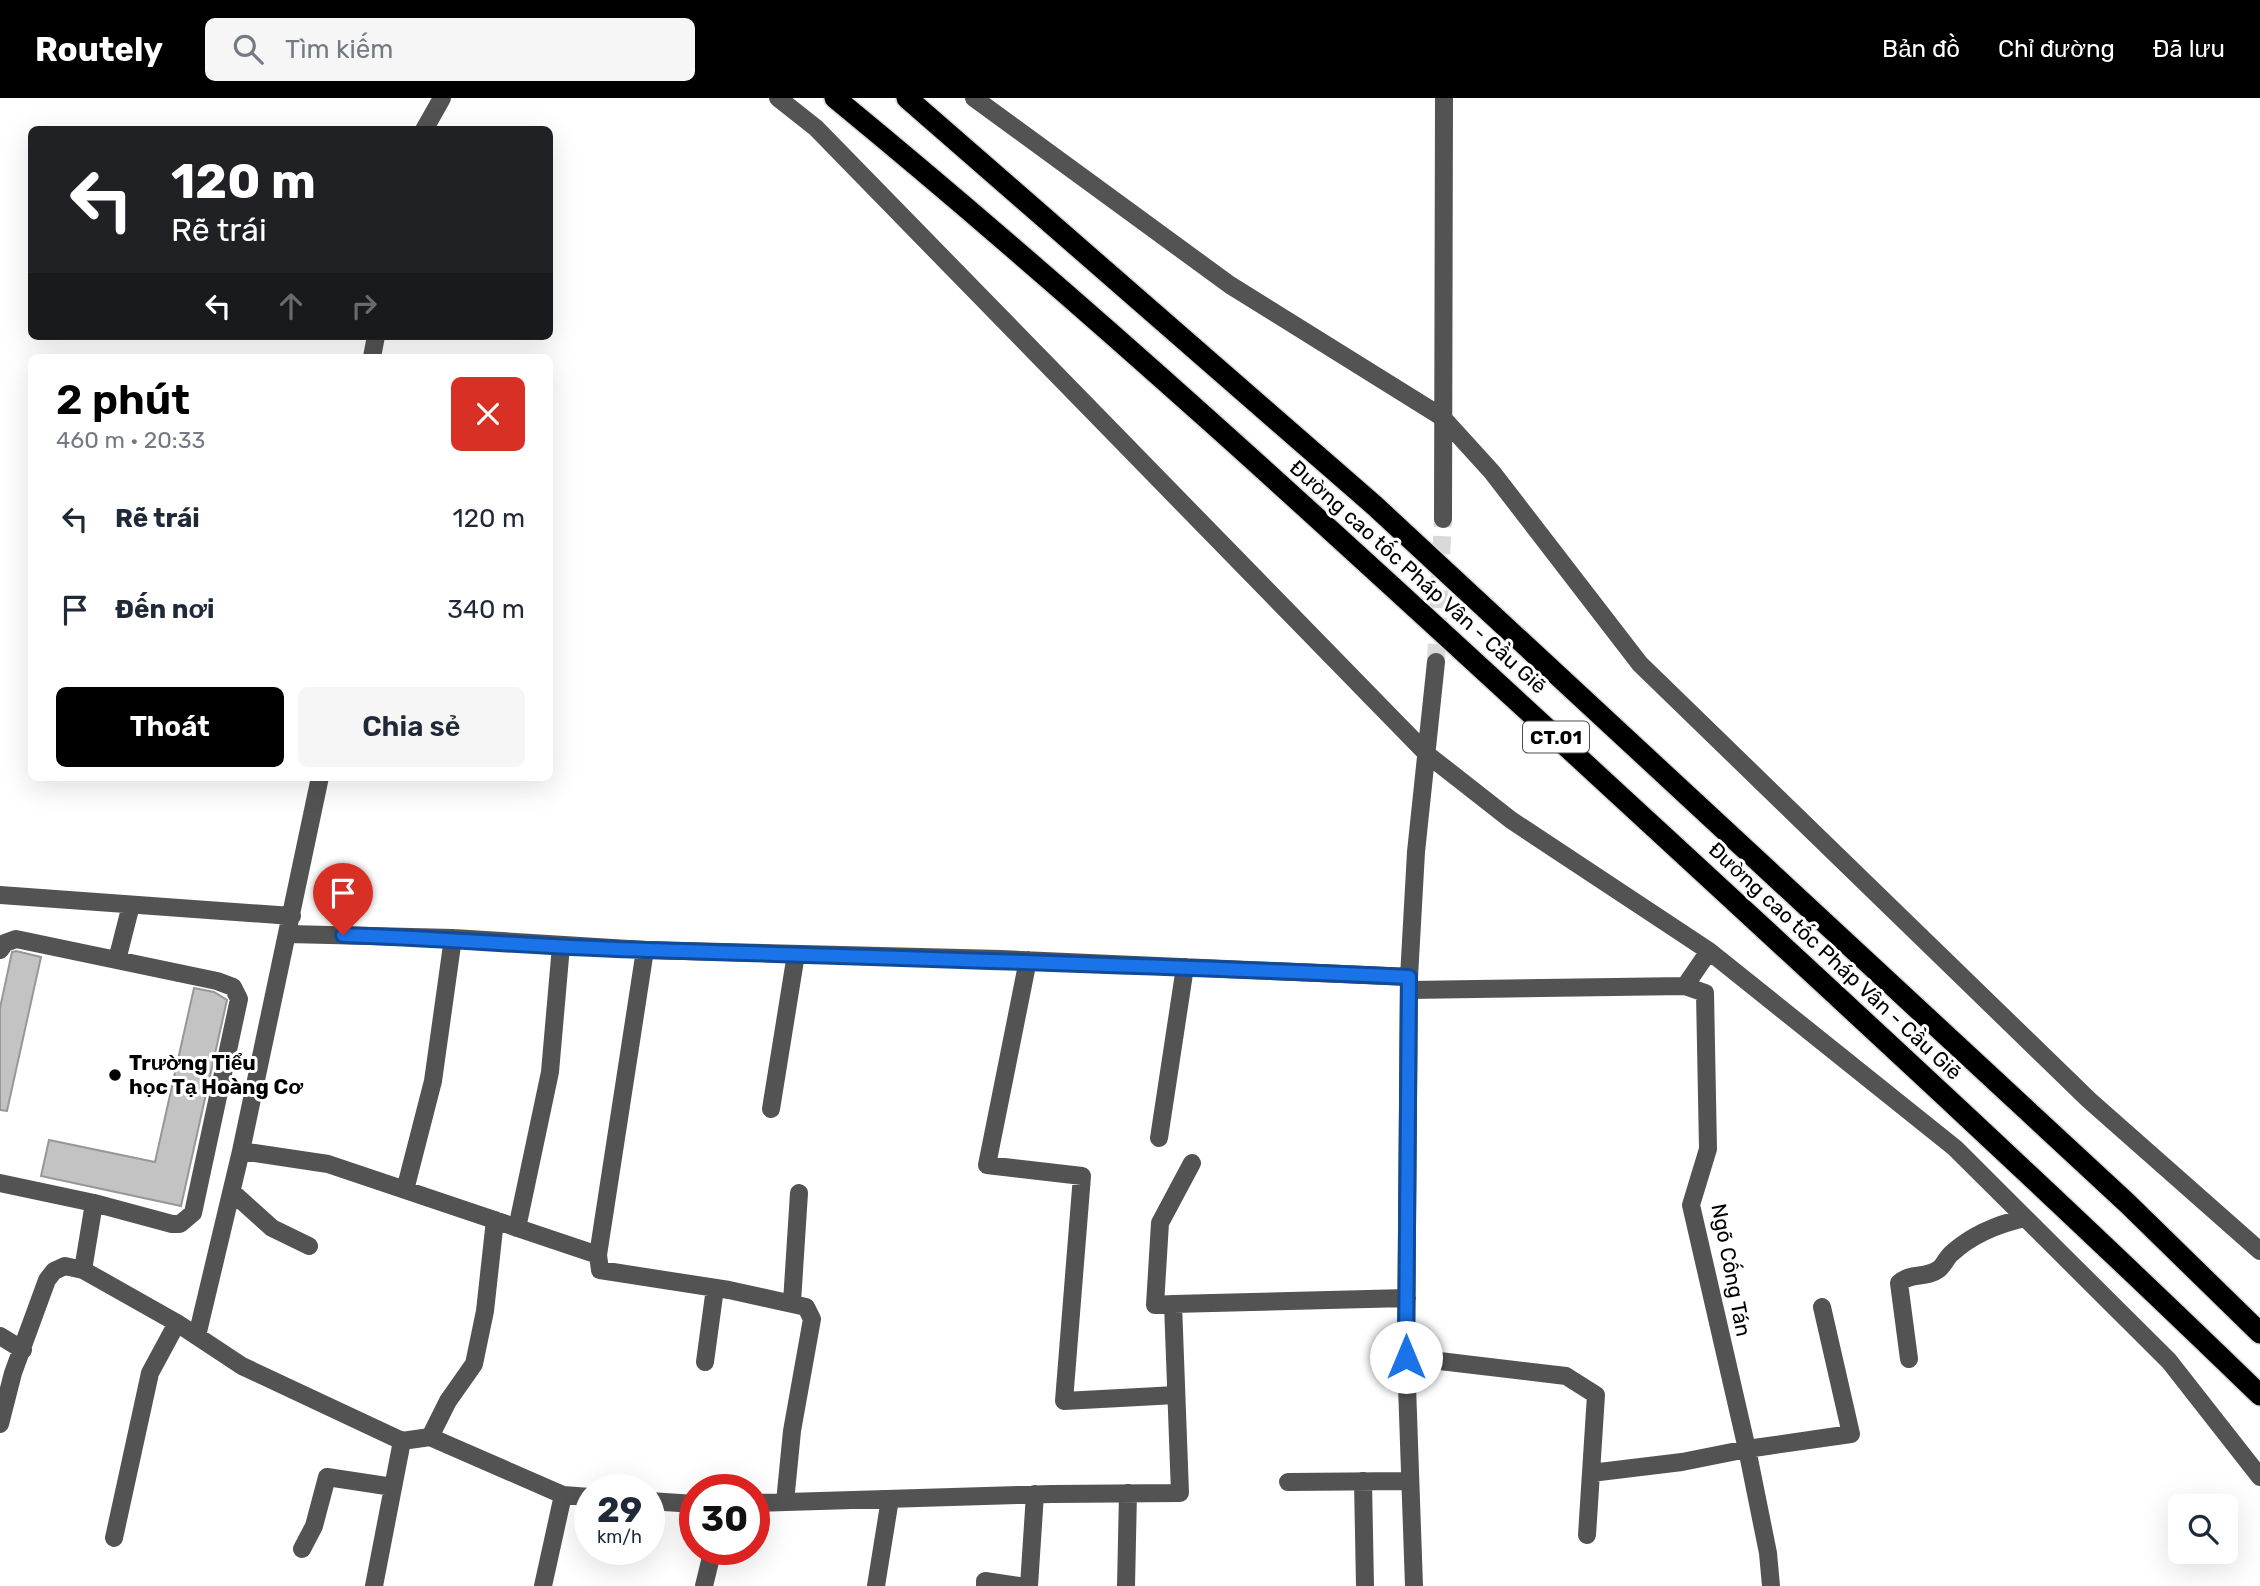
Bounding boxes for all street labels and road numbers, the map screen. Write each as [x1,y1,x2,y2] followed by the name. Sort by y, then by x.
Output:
[1285,455,1552,699] street label: Đường cao tốc Pháp Vân - Cầu Giẽ
[1523,722,1589,752] road number: CT.01
[1704,837,1967,1085] street label: Đường cao tốc Pháp Vân - Cầu Giẽ
[1706,1201,1757,1338] street label: Ngõ Cống Tán

